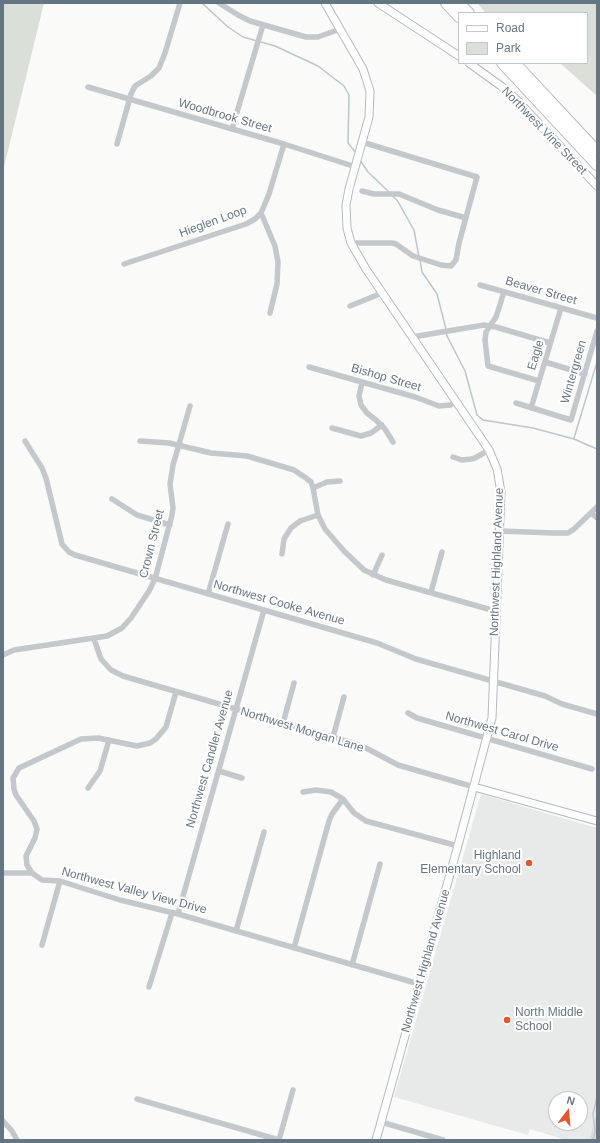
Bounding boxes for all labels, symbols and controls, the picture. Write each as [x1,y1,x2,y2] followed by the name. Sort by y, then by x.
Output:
[458,12,588,64] legend
[496,21,525,35] text: Road
[496,41,521,55] text: Park
[498,84,590,178] street label: Northwest Vine Street
[177,96,273,136] street label: Woodbrook Street
[177,203,249,241] street label: Hieglen Loop
[504,274,578,308] street label: Beaver Street
[525,338,547,372] street label: Eagle
[558,339,590,405] street label: Wintergreen
[349,361,423,395] street label: Bishop Street
[487,488,507,636] street label: Northwest Highland Avenue
[137,508,167,580] street label: Crown Street
[212,577,346,629] street label: Northwest Cooke Avenue
[183,688,237,830] street label: Northwest Candler Avenue
[239,704,365,756] street label: Northwest Morgan Lane
[444,709,560,755] street label: Northwest Carol Drive
[420,849,521,877] place label: Highland Elementary School
[524,858,534,868] marker: Highland Elementary School
[60,865,208,917] street label: Northwest Valley View Drive
[399,888,453,1034] street label: Northwest Highland Avenue
[515,1006,583,1034] place label: North Middle School
[502,1015,512,1025] marker: North Middle School
[548,1091,588,1131] north arrow
[566,1094,577,1107] text: N

